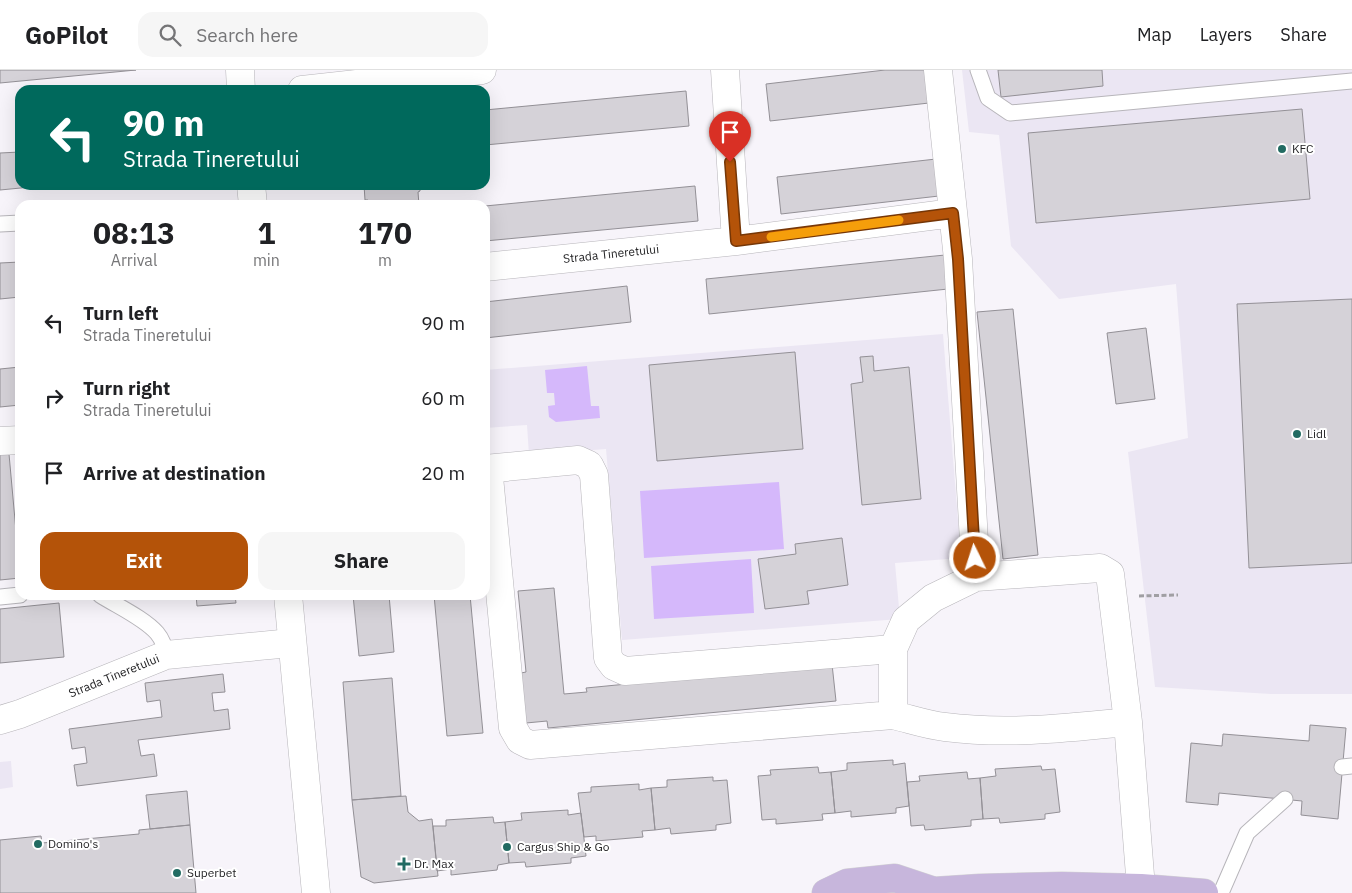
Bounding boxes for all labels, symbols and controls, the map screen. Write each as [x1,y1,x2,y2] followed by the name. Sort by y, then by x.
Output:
[138,12,488,57] search box
[25,19,108,51] text: GoPilot
[156,21,184,49] icon: search
[196,23,298,47] text: Search here
[1137,23,1172,46] text: Map
[1200,23,1252,46] text: Layers
[1280,23,1327,46] text: Share
[123,100,205,146] text: 90 m
[40,105,105,170] icon: left
[709,111,751,162] pin
[716,118,744,146] icon: arrive
[1292,141,1314,156] place label: KFC
[1276,143,1288,155] marker: KFC
[123,144,300,173] text: Strada Tineretului
[93,213,175,252] text: 08:13
[257,213,275,252] text: 1
[358,213,412,252] text: 170
[562,241,660,266] street label: Strada Tineretului
[111,250,157,270] text: Arrival
[253,250,280,270] text: min
[378,250,392,270] text: m
[83,301,159,325] text: Turn left
[40,309,68,337] icon: left
[421,311,465,335] text: 90 m
[83,325,212,345] text: Strada Tineretului
[83,376,170,400] text: Turn right
[40,384,68,412] icon: right
[421,386,465,410] text: 60 m
[83,400,212,420] text: Strada Tineretului
[1307,426,1326,441] place label: Lidl
[1291,428,1303,440] marker: Lidl
[40,459,68,487] icon: arrive
[83,461,266,485] text: Arrive at destination
[421,461,465,485] text: 20 m
[948,531,1000,583] position arrow
[40,532,248,590] button: Exit
[258,532,465,590] button: Share
[66,651,161,701] street label: Strada Tineretului
[48,836,98,851] place label: Domino's
[32,838,44,850] marker: Domino's
[517,839,610,854] place label: Cargus Ship & Go
[501,841,513,853] marker: Cargus Ship & Go
[414,856,454,871] place label: Dr. Max
[398,858,410,870] marker: Dr. Max
[187,865,237,880] place label: Superbet
[171,867,183,879] marker: Superbet

